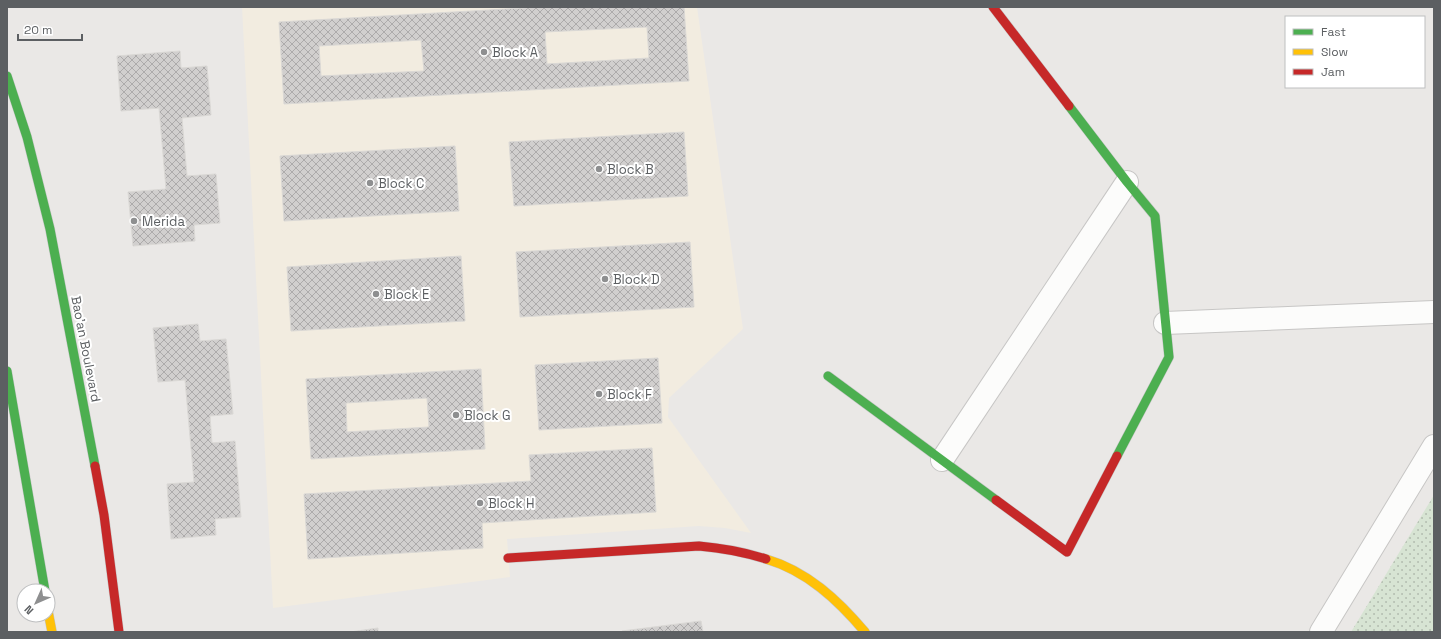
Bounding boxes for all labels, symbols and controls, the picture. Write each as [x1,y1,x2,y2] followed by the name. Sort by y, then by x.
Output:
[18,16,82,42] scale bar
[1285,16,1425,88] legend
[24,22,52,38] text: 20 m
[1321,24,1346,40] text: Fast
[492,44,538,61] place label: Block A
[1321,44,1348,60] text: Slow
[479,47,489,57] marker: Block A
[1321,64,1345,80] text: Jam
[607,161,654,178] place label: Block B
[594,164,604,174] marker: Block B
[378,175,424,192] place label: Block C
[365,178,375,188] marker: Block C
[142,213,185,230] place label: Merida
[129,216,139,226] marker: Merida
[613,271,660,288] place label: Block D
[600,274,610,284] marker: Block D
[384,286,429,303] place label: Block E
[371,289,381,299] marker: Block E
[67,294,105,404] street label: Bao'an Boulevard
[607,386,652,403] place label: Block F
[594,389,604,399] marker: Block F
[464,407,511,424] place label: Block G
[451,410,461,420] marker: Block G
[488,495,534,512] place label: Block H
[475,498,485,508] marker: Block H
[16,583,56,623] north arrow
[21,603,36,618] text: N

